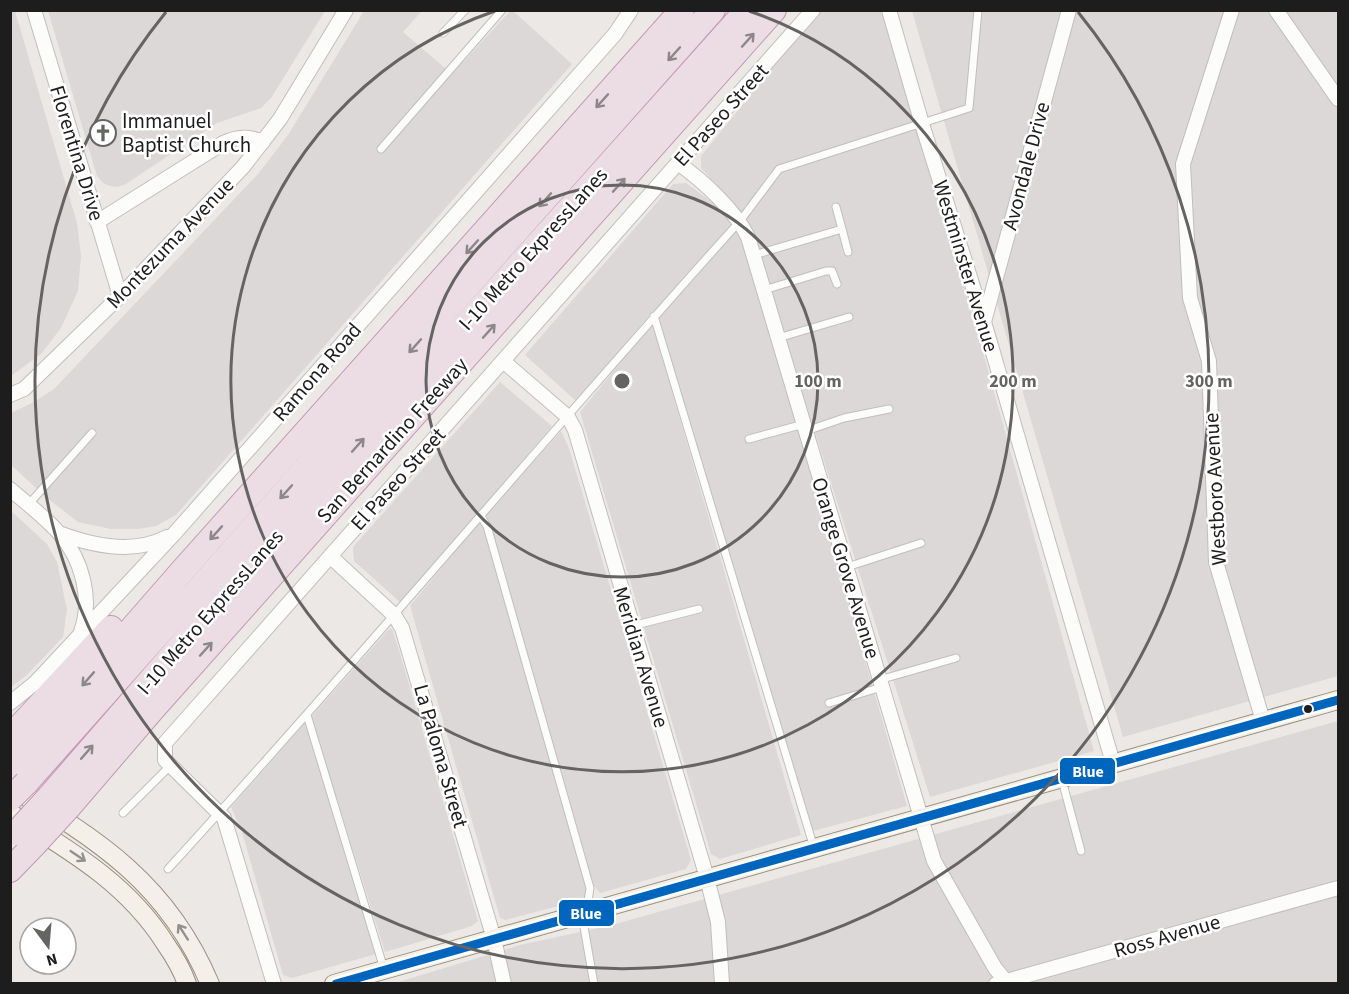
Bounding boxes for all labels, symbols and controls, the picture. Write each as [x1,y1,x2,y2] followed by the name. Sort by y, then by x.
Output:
[741,32,755,47] one-way arrow
[667,46,681,61] one-way arrow
[666,57,776,173] street label: El Paseo Street
[42,82,112,224] street label: Florentina Drive
[595,94,609,109] one-way arrow
[994,99,1058,233] street label: Avondale Drive
[122,106,251,160] place label: Immanuel Baptist Church
[88,118,118,148] church icon: Immanuel Baptist Church
[451,161,615,337] street label: I-10 Metro ExpressLanes
[99,171,241,315] street label: Montezuma Avenue
[926,176,1006,356] street label: Westminster Avenue
[612,178,626,193] one-way arrow
[538,192,551,208] one-way arrow
[465,239,479,254] one-way arrow
[265,316,369,428] street label: Ramona Road
[482,324,496,339] one-way arrow
[408,338,422,353] one-way arrow
[309,350,475,529] street label: San Bernardino Freeway
[794,369,842,394] text: 100 m
[989,369,1037,394] text: 200 m
[1185,369,1233,394] text: 300 m
[612,371,632,391] centre of rings
[1196,412,1234,566] street label: Westboro Avenue
[343,421,453,537] street label: El Paseo Street
[351,438,365,453] one-way arrow
[804,474,888,662] street label: Orange Grove Avenue
[279,484,293,499] one-way arrow
[130,523,290,701] street label: I-10 Metro ExpressLanes
[209,525,223,540] one-way arrow
[605,583,677,731] street label: Meridian Avenue
[199,642,213,657] one-way arrow
[81,671,95,686] one-way arrow
[406,681,476,831] street label: La Paloma Street
[1302,703,1314,715] unlabelled marker
[80,745,94,760] one-way arrow
[1059,757,1116,785] line badge: Blue
[1072,761,1104,783] text: Blue
[69,850,86,862] one-way arrow
[558,899,615,927] line badge: Blue
[570,903,602,925] text: Blue
[1110,906,1224,966] street label: Ross Avenue
[18,916,78,976] north arrow
[177,924,189,941] one-way arrow
[44,947,60,971] text: N

